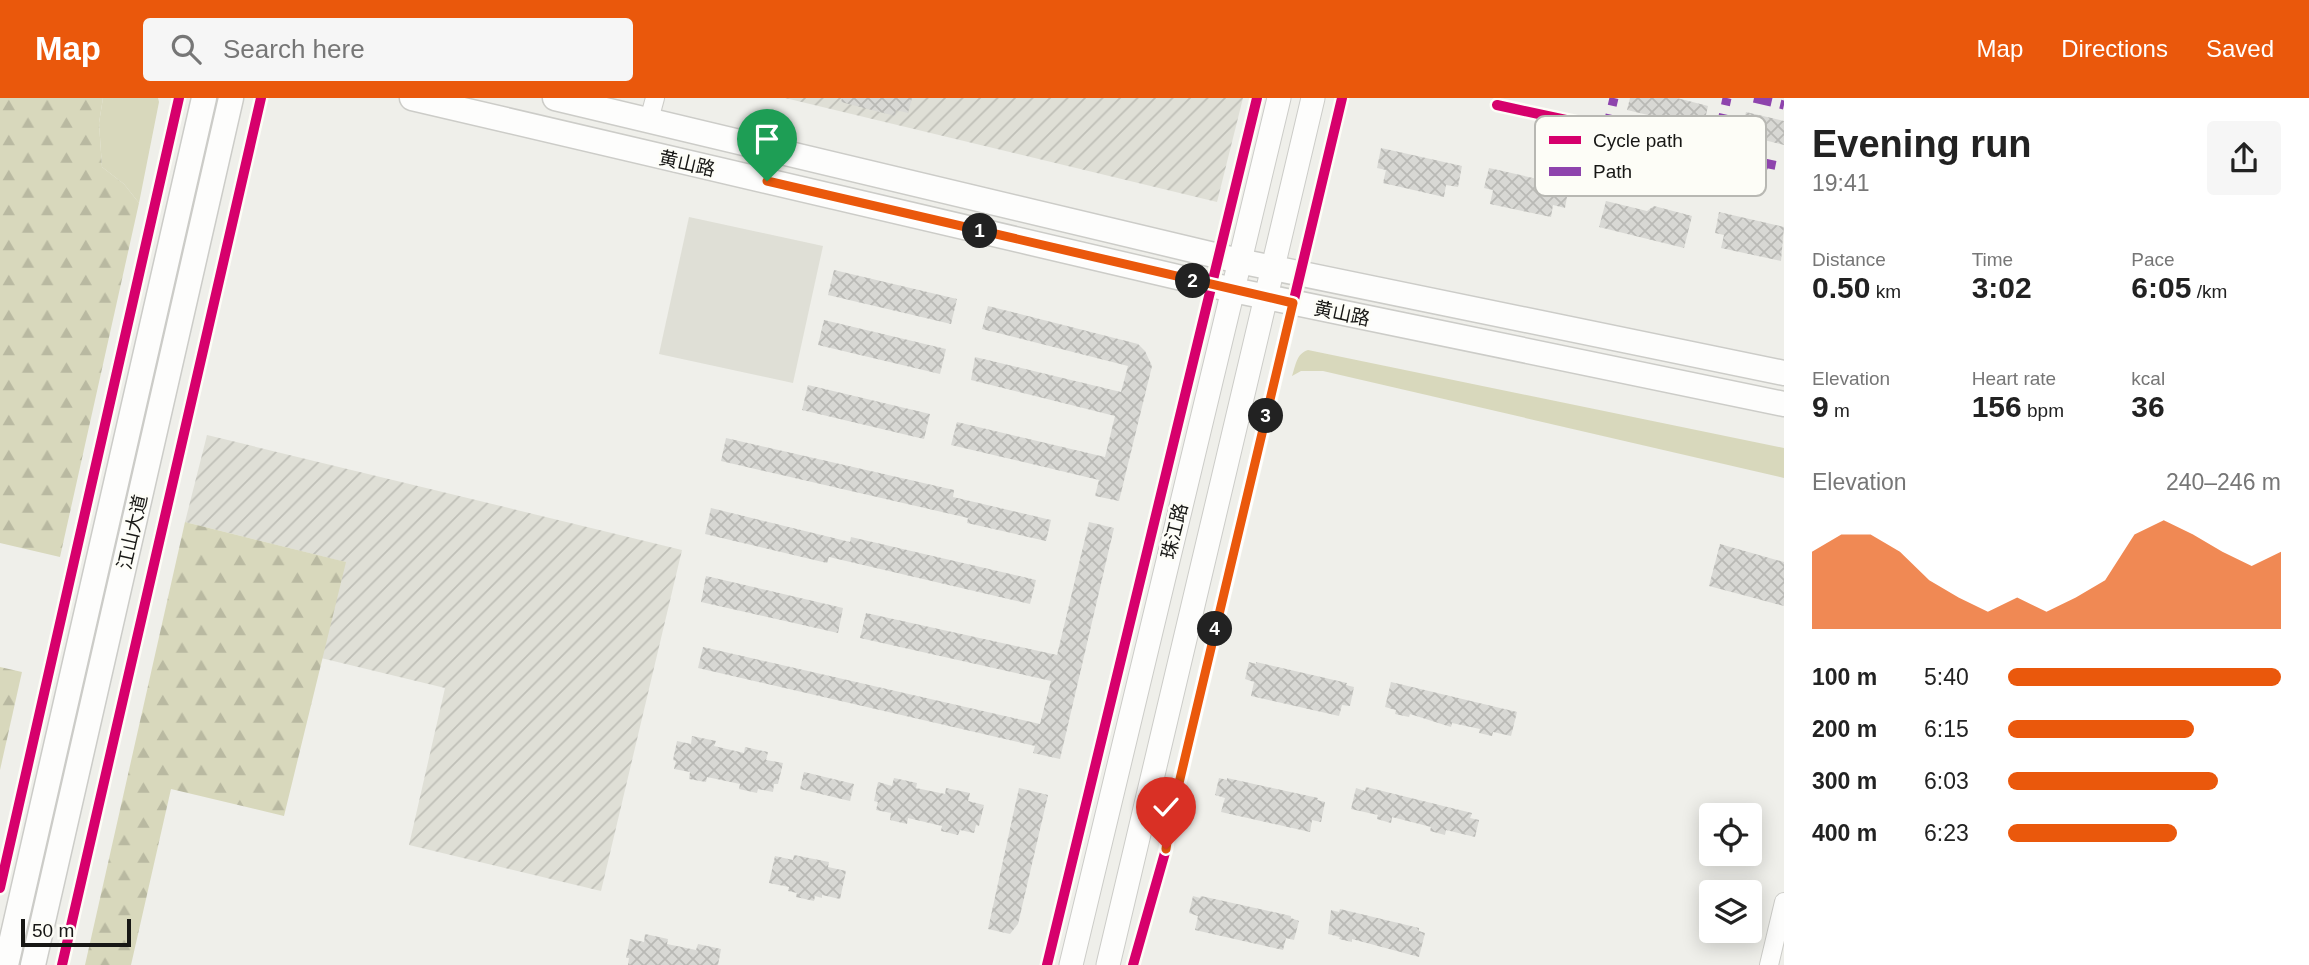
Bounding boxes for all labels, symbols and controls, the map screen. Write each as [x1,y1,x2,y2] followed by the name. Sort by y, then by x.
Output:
[143,18,633,81] search box
[35,30,101,67] text: Map
[167,30,205,68] icon: search
[223,34,365,64] text: Search here
[1977,35,2023,62] text: Map
[2061,35,2168,62] text: Directions
[2206,35,2274,62] text: Saved
[737,109,797,181] pin
[1535,116,1766,196] legend
[748,120,786,158] icon: arrive
[2207,121,2281,195] button: share
[1812,123,2032,165] text: Evening run
[1593,130,1683,151] text: Cycle path
[657,147,717,180] street label: 黄山路
[1593,161,1632,182] text: Path
[1812,170,1870,196] text: 19:41
[962,214,998,248] pin: 1
[974,220,985,241] text: 1
[1812,249,1886,270] text: Distance
[1972,249,2013,270] text: Time
[2131,249,2175,270] text: Pace
[1176,264,1210,298] pin: 2
[1187,270,1198,291] text: 2
[1812,271,1870,304] text: 0.50
[1972,271,2032,304] text: 3:02
[2131,271,2191,304] text: 6:05
[1870,281,1901,302] text: km
[2191,281,2227,302] text: /km
[1312,297,1372,330] street label: 黄山路
[1812,368,1890,389] text: Elevation
[1972,368,2056,389] text: Heart rate
[2131,368,2165,389] text: kcal
[1812,390,1829,423] text: 9
[1972,390,2022,423] text: 156
[2131,390,2165,423] text: 36
[1248,398,1284,434] pin: 3
[1829,400,1850,421] text: m
[2022,400,2064,421] text: bpm
[1260,405,1271,426] text: 3
[1812,469,1907,495] text: Elevation
[2166,469,2281,495] text: 240–246 m
[114,493,151,572] street label: 江山大道
[1157,501,1192,561] street label: 珠江路
[1198,612,1232,646] pin: 4
[1209,618,1220,639] text: 4
[1812,664,1877,690] text: 100 m
[1924,664,1969,690] text: 5:40
[1812,716,1877,742] text: 200 m
[1924,716,1969,742] text: 6:15
[1812,768,1877,794] text: 300 m
[1924,768,1969,794] text: 6:03
[1136,777,1196,849] pin
[1147,788,1185,826] icon: check
[1699,803,1762,943] map controls
[1699,803,1762,866] button: locate
[1812,820,1877,846] text: 400 m
[1924,820,1969,846] text: 6:23
[1699,880,1762,943] button: layers
[21,916,131,948] scale bar
[32,920,74,941] text: 50 m

